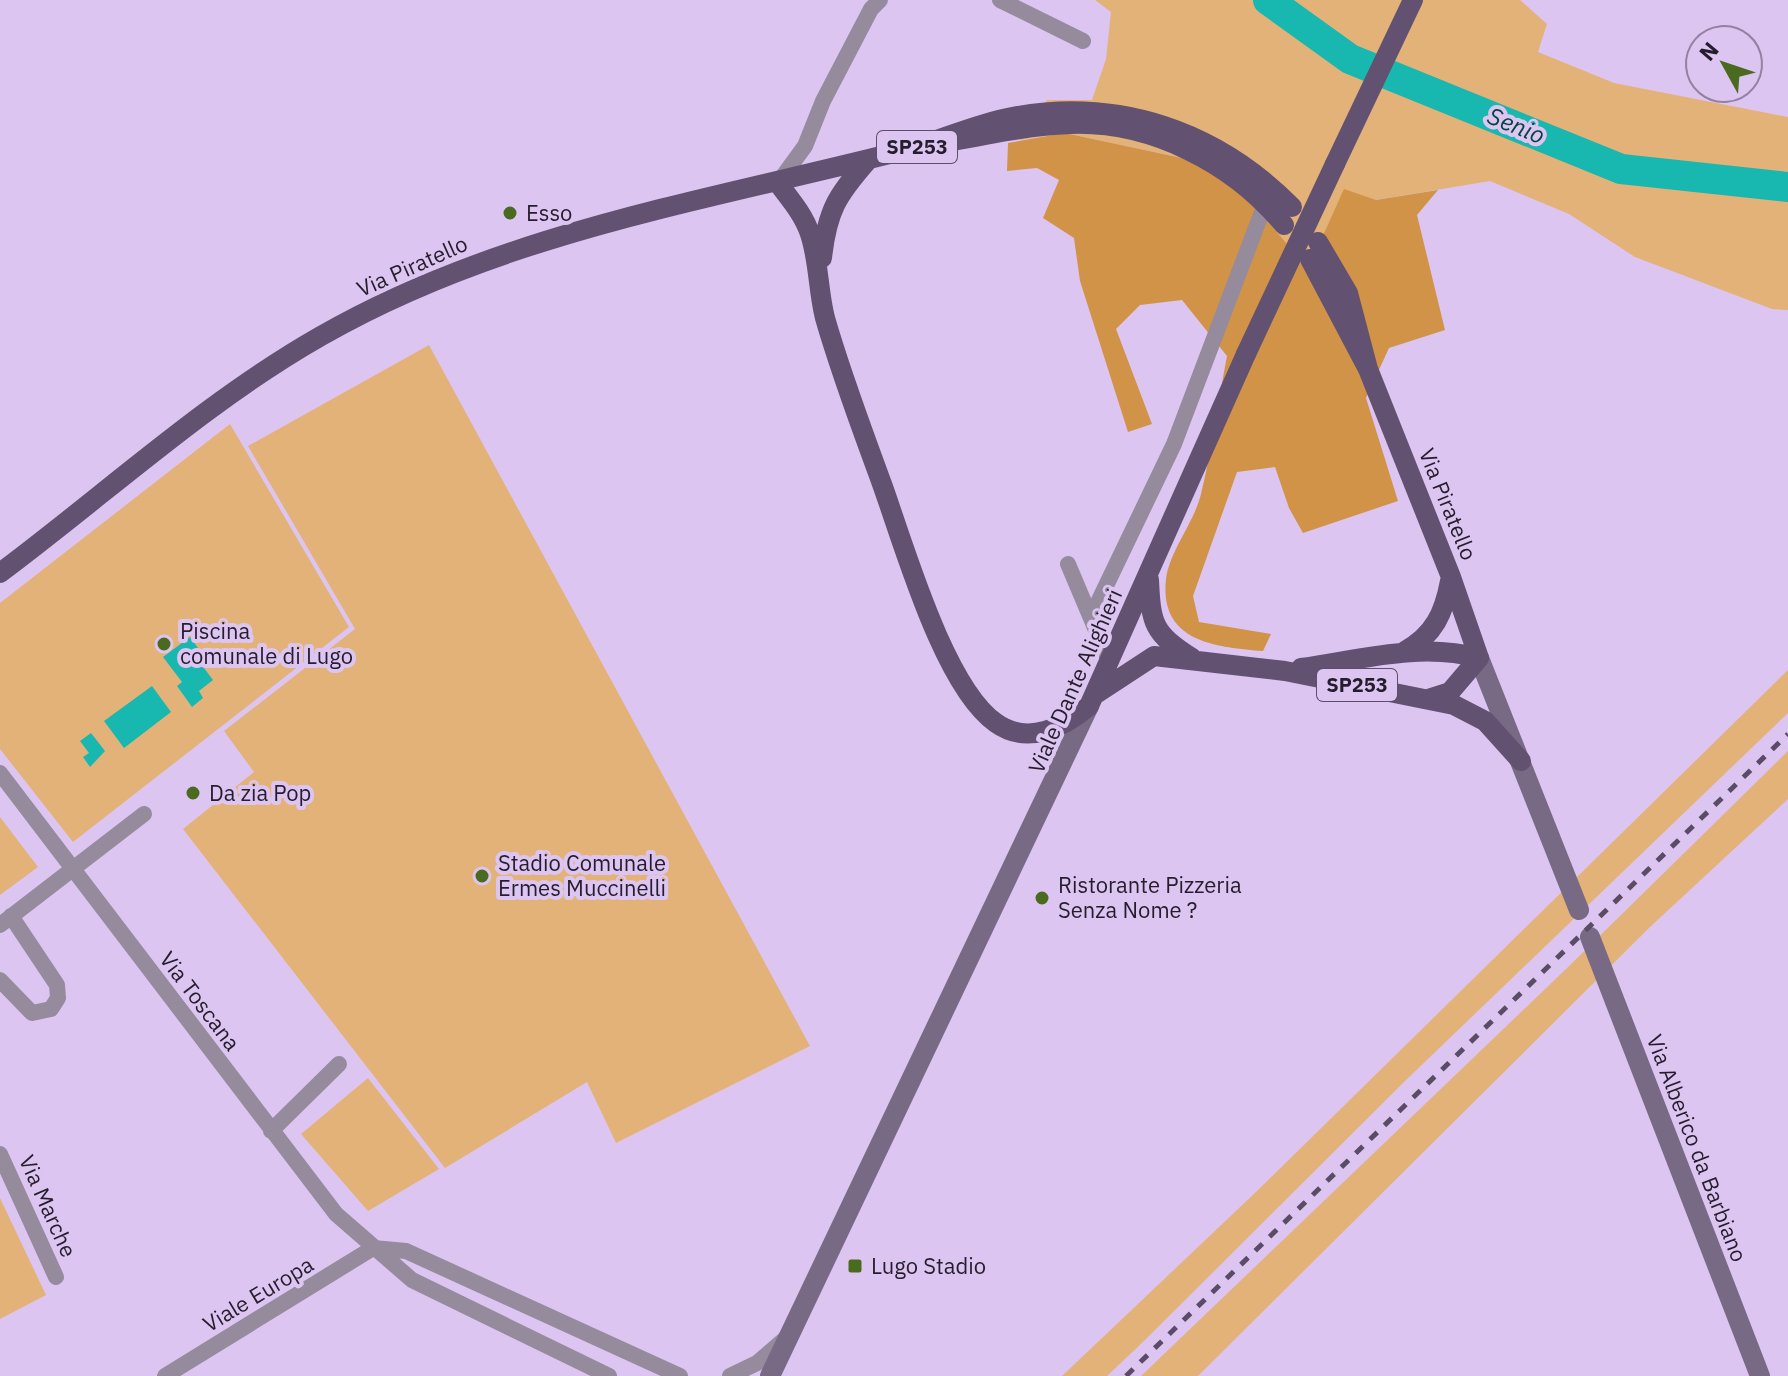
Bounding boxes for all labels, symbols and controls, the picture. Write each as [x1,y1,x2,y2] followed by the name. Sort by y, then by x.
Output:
[1684,24,1764,104] north arrow
[1692,35,1725,66] text: N
[1483,99,1550,151] water label: Senio
[877,131,957,163] road number: SP253
[526,198,572,227] place label: Esso
[501,204,519,222] marker: Esso
[352,228,472,303] street label: Via Piratello
[1413,444,1484,564] street label: Via Piratello
[1021,584,1128,777] street label: Viale Dante Alighieri
[180,616,353,670] place label: Piscina comunale di Lugo
[155,635,173,653] marker: Piscina comunale di Lugo
[1317,669,1397,701] road number: SP253
[209,778,311,807] place label: Da zia Pop
[184,784,202,802] marker: Da zia Pop
[498,848,666,902] place label: Stadio Comunale Ermes Muccinelli
[473,867,491,885] marker: Stadio Comunale Ermes Muccinelli
[1058,870,1242,924] place label: Ristorante Pizzeria Senza Nome ?
[1033,889,1051,907] marker: Ristorante Pizzeria Senza Nome ?
[154,945,247,1056] street label: Via Toscana
[1641,1030,1754,1266] street label: Via Alberico da Barbiano
[13,1150,84,1262] street label: Via Marche
[197,1249,319,1338] street label: Viale Europa
[871,1251,986,1280] place label: Lugo Stadio
[846,1257,864,1275] marker: Lugo Stadio

